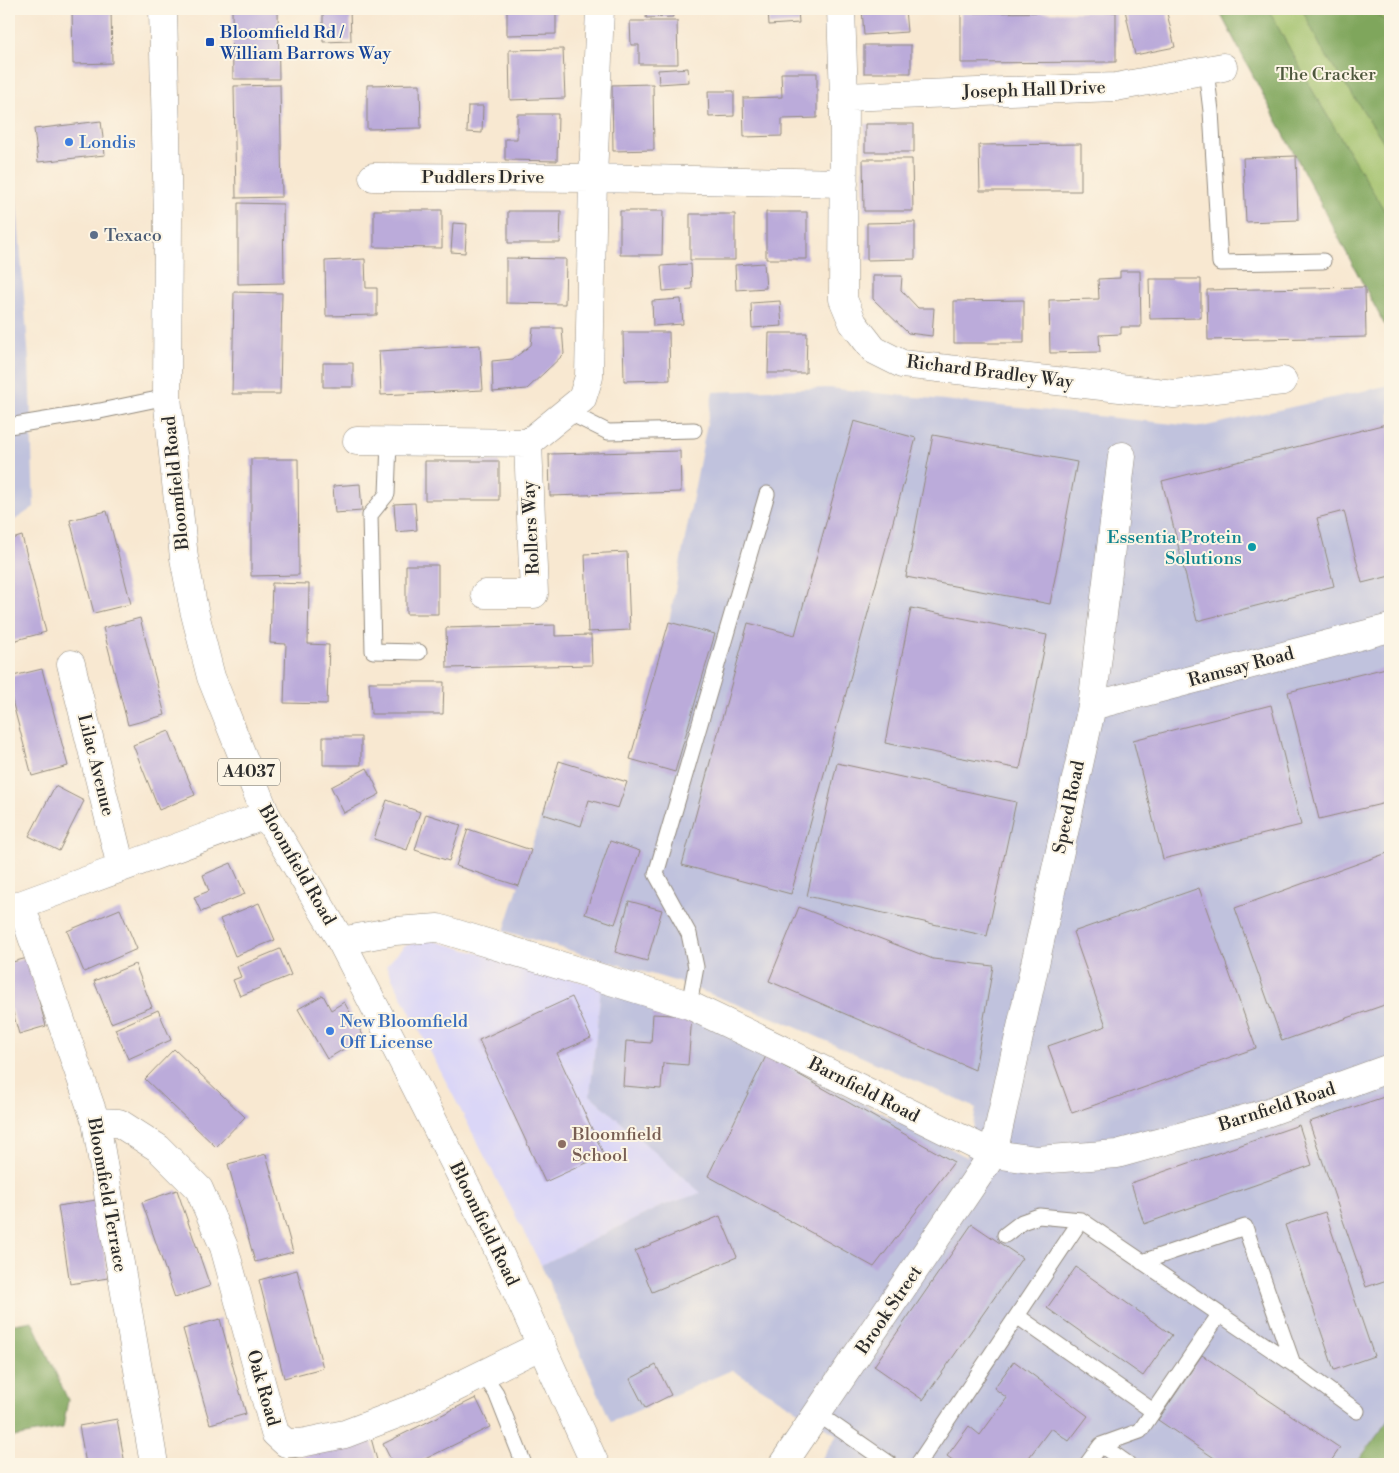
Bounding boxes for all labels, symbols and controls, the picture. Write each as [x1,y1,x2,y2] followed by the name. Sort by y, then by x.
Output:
[219,21,391,65] place label: Bloomfield Rd / William Barrows Way
[204,36,216,48] marker: Bloomfield Rd / William Barrows Way
[1276,63,1376,86] park label: The Cracker
[961,76,1106,104] street label: Joseph Hall Drive
[79,131,136,154] place label: Londis
[63,136,75,148] marker: Londis
[422,166,544,189] street label: Puddlers Drive
[104,224,162,247] place label: Texaco
[88,229,100,241] marker: Texaco
[905,350,1075,394] street label: Richard Bradley Way
[157,414,195,552] street label: Bloomfield Road
[517,480,545,576] street label: Rollers Way
[1107,526,1242,570] place label: Essentia Protein Solutions
[1246,541,1258,553] marker: Essentia Protein Solutions
[1185,642,1297,692] street label: Ramsay Road
[72,712,120,818] street label: Lilac Avenue
[1048,758,1090,856] street label: Speed Road
[218,759,280,786] road number: A4037
[253,800,341,930] street label: Bloomfield Road
[340,1010,469,1054] place label: New Bloomfield Off License
[324,1025,336,1037] marker: New Bloomfield Off License
[804,1052,924,1128] street label: Barnfield Road
[1215,1077,1339,1137] street label: Barnfield Road
[82,1115,132,1274] street label: Bloomfield Terrace
[571,1123,662,1167] place label: Bloomfield School
[556,1138,568,1150] marker: Bloomfield School
[444,1157,524,1290] street label: Bloomfield Road
[850,1261,928,1360] street label: Brook Street
[241,1347,285,1429] street label: Oak Road

